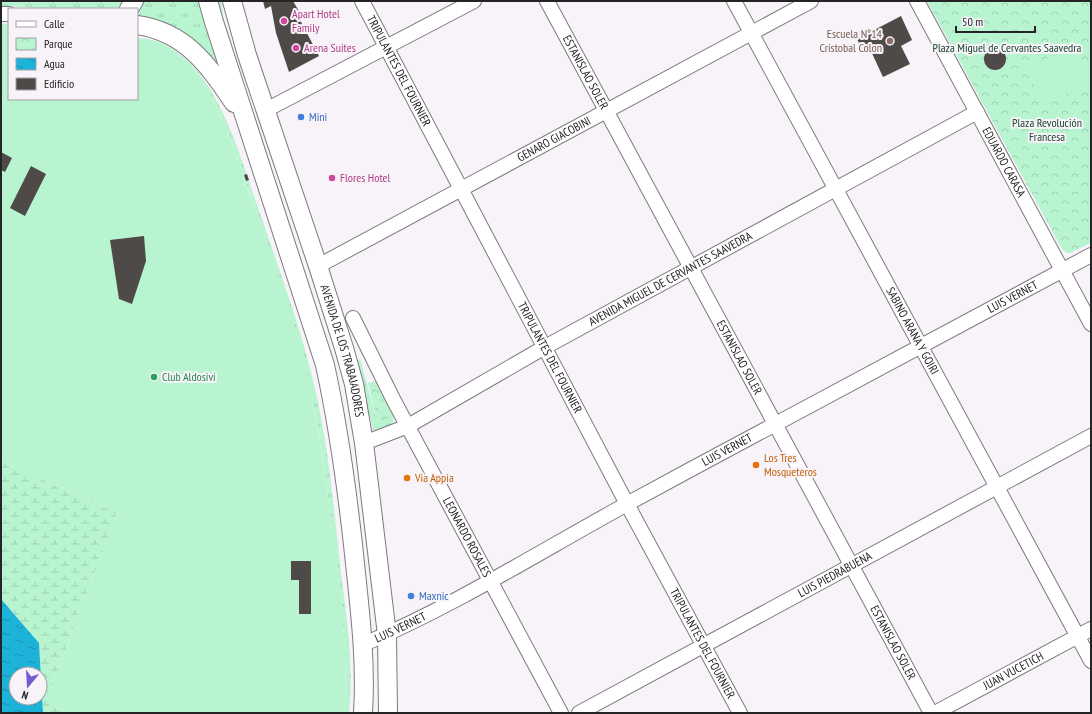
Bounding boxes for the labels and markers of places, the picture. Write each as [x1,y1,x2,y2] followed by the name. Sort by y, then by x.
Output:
[292,6,340,35] place label: Apart Hotel Family
[279,16,289,26] marker: Apart Hotel Family
[819,26,883,55] place label: Escuela N°14 Cristobal Colon
[885,36,895,46] marker: Escuela N°14 Cristobal Colon
[304,40,356,55] place label: Arena Suites
[291,43,301,53] marker: Arena Suites
[309,109,327,124] place label: Mini
[296,112,306,122] marker: Mini
[340,170,391,185] place label: Flores Hotel
[327,173,337,183] marker: Flores Hotel
[162,369,216,384] place label: Club Aldosivi
[149,372,159,382] marker: Club Aldosivi
[764,450,817,479] place label: Los Tres Mosqueteros
[751,460,761,470] marker: Los Tres Mosqueteros
[414,470,454,485] place label: Via Appia
[402,473,412,483] marker: Via Appia
[419,588,449,603] place label: Maxnic
[406,591,416,601] marker: Maxnic

